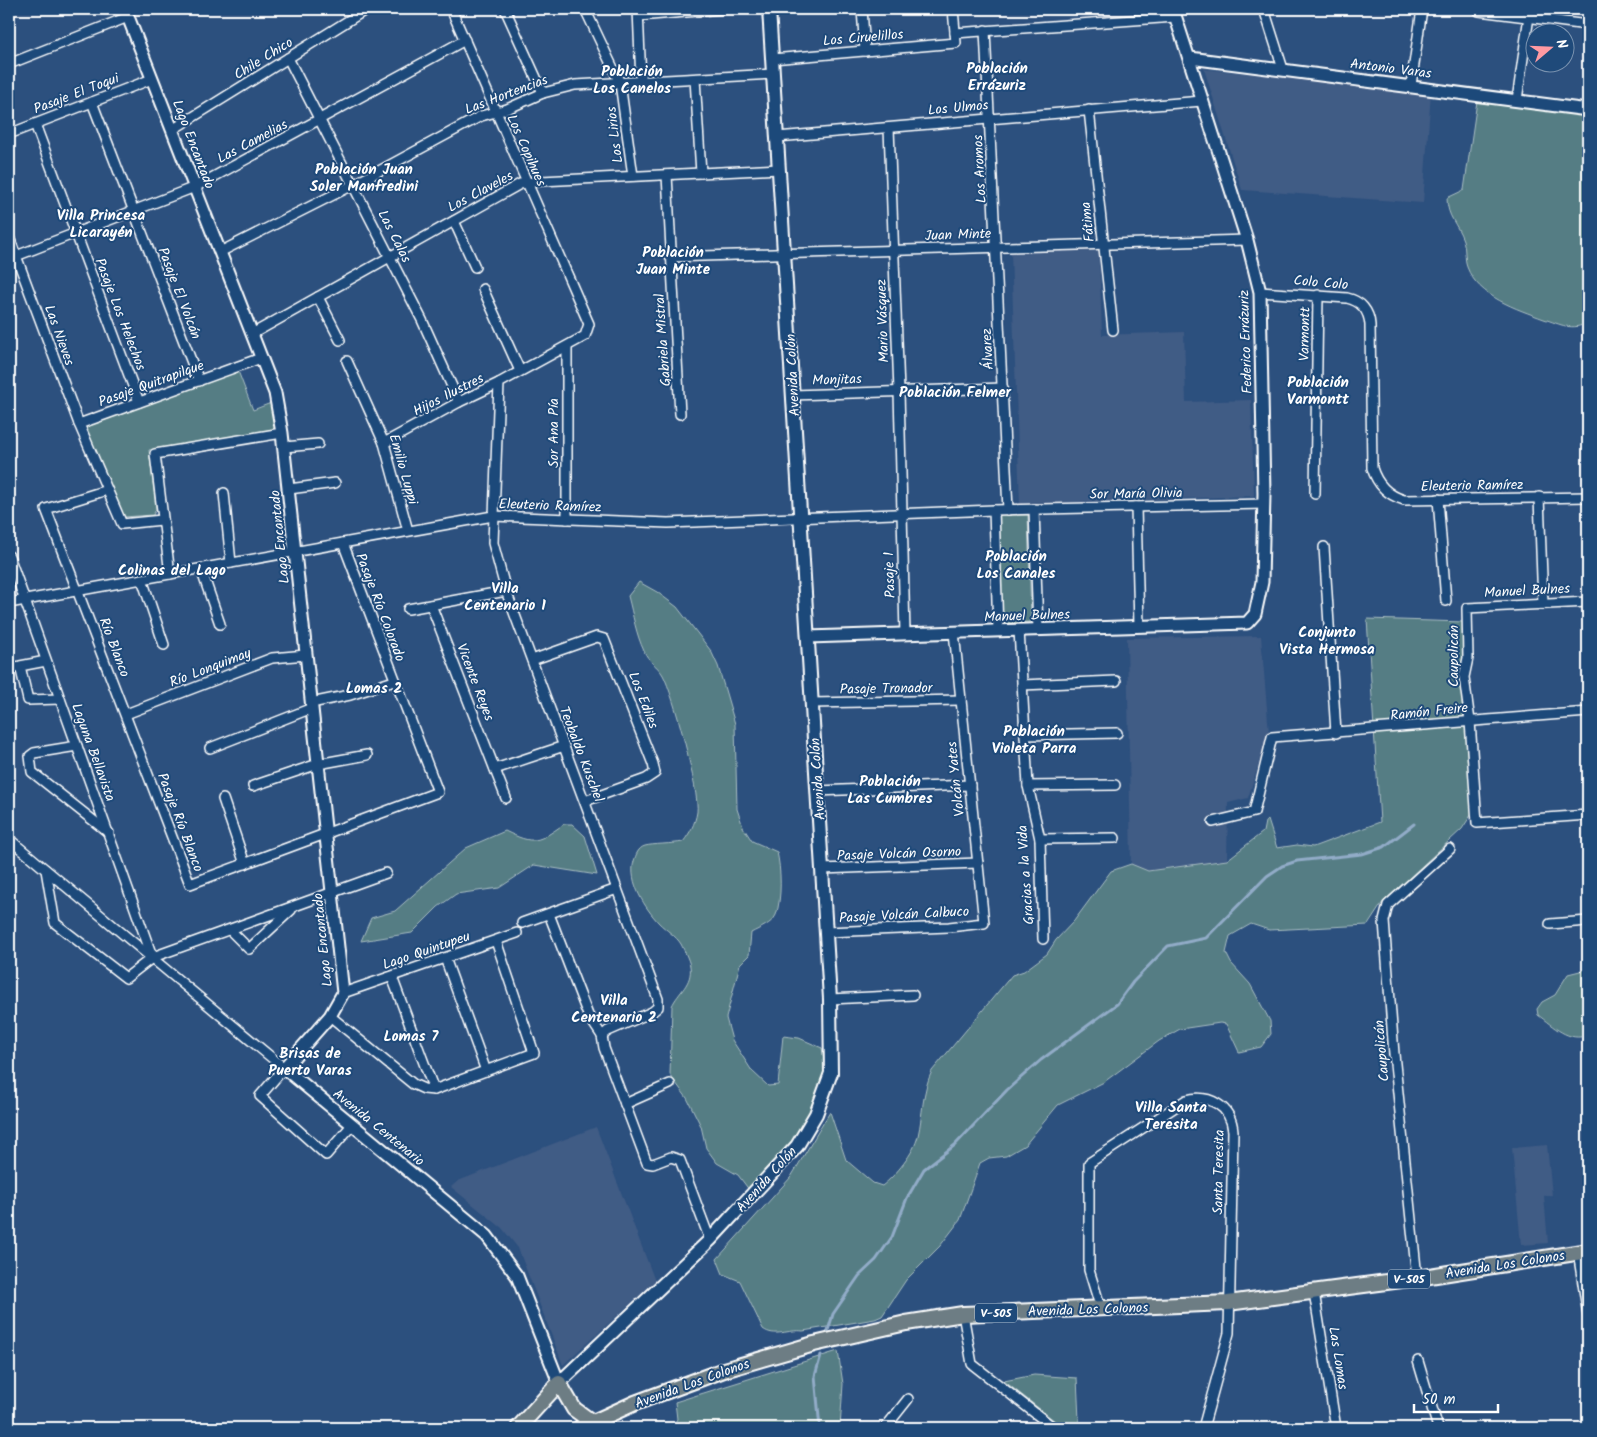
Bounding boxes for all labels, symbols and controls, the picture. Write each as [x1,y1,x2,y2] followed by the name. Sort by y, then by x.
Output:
[1524,22,1574,72] north arrow
[822,24,904,52] street label: Los Ciruelillos
[230,32,298,86] street label: Chile Chico
[1550,36,1573,52] text: N
[1349,53,1433,85] street label: Antonio Varas
[966,57,1028,98] district label: Población Errázuriz
[593,60,671,101] district label: Población Los Canelos
[30,67,123,120] street label: Pasaje El Toqui
[462,69,551,121] street label: Las Hortencias
[927,94,989,122] street label: Los Ulmos
[166,97,220,192] street label: Lago Encantado
[601,105,629,164] street label: Los Lirios
[500,111,552,190] street label: Los Copihues
[213,114,292,170] street label: Las Camelias
[967,134,993,204] street label: Los Aromos
[310,158,419,199] district label: Población Juan Soler Manfredini
[444,165,517,218] street label: Los Claveles
[1075,201,1101,243] street label: Fátima
[57,204,146,245] district label: Villa Princesa Licarayén
[371,206,417,267] street label: Las Calas
[924,223,992,247] street label: Juan Minte
[636,241,711,282] district label: Población Juan Minte
[151,244,207,343] street label: Pasaje El Volcán
[88,255,152,374] street label: Pasaje Los Helechos
[1293,270,1349,296] street label: Colo Colo
[871,279,895,363] street label: Mario Vásquez
[1233,290,1259,394] street label: Federico Errázuriz
[649,292,677,387] street label: Gabriela Mistral
[38,302,80,369] street label: Las Nieves
[1294,306,1316,361] street label: Varmontt
[976,328,1000,370] street label: Álvarez
[780,333,806,417] street label: Avenida Colón
[95,354,208,413] street label: Pasaje Quitrapilque
[409,368,488,422] street label: Hijos Ilustres
[812,368,862,392] street label: Monjitas
[1287,371,1349,412] district label: Población Varmontt
[899,381,1011,405] district label: Población Felmer
[543,398,565,468] street label: Sor Ana Pía
[382,431,424,508] street label: Emilio Luppi
[1421,474,1524,498] street label: Eleuterio Ramírez
[1089,482,1183,506] street label: Sor María Olivia
[264,489,296,585] street label: Lago Encantado
[498,493,602,519] street label: Eleuterio Ramírez
[977,545,1056,586] district label: Población Los Canales
[349,550,411,665] street label: Pasaje Río Colorado
[878,551,902,599] street label: Pasaje 1
[118,559,226,583] district label: Colinas del Lago
[464,577,546,618] district label: Villa Centenario 1
[1484,578,1571,604] street label: Manuel Bulnes
[984,604,1070,628] street label: Manuel Bulnes
[93,614,136,680] street label: Río Blanco
[1279,621,1375,662] district label: Conjunto Vista Hermosa
[1443,625,1465,687] street label: Caupolicán
[450,640,500,724] street label: Vicente Reyes
[166,642,255,694] street label: Río Lonquimay
[622,669,664,732] street label: Los Ediles
[346,677,402,701] district label: Lomas 2
[840,677,934,701] street label: Pasaje Tronador
[1389,697,1470,727] street label: Ramón Freire
[65,700,121,805] street label: Laguna Bellavista
[553,703,610,806] street label: Teobaldo Kuschel
[992,720,1077,761] district label: Población Violeta Parra
[804,737,832,821] street label: Avenida Colón
[941,740,971,818] street label: Volcán Yates
[151,770,209,875] street label: Pasaje Río Blanco
[847,770,933,811] district label: Población Las Cumbres
[1012,824,1040,925] street label: Gracias a la Vida
[836,841,962,867] street label: Pasaje Volcán Osorno
[307,892,339,988] street label: Lago Encantado
[838,901,970,929] street label: Pasaje Volcán Calbuco
[380,926,473,976] street label: Lago Quintupeu
[571,989,657,1030] district label: Villa Centenario 2
[1368,1019,1396,1083] street label: Caupolicán
[384,1025,439,1049] district label: Lomas 7
[268,1042,352,1083] district label: Brisas de Puerto Varas
[328,1084,429,1172] street label: Avenida Centenario
[1135,1096,1207,1137] district label: Villa Santa Teresita
[1207,1129,1231,1215] street label: Santa Teresita
[731,1142,803,1218] street label: Avenida Colón
[1444,1245,1566,1285] street label: Avenida Los Colonos
[1388,1270,1430,1288] road number: V-505
[1027,1297,1149,1323] street label: Avenida Los Colonos
[975,1304,1017,1322] road number: V-505
[1322,1325,1354,1391] street label: Las Lomas
[632,1353,753,1415] street label: Avenida Los Colonos
[1414,1382,1498,1414] scale bar
[1422,1388,1456,1412] text: 50 m

